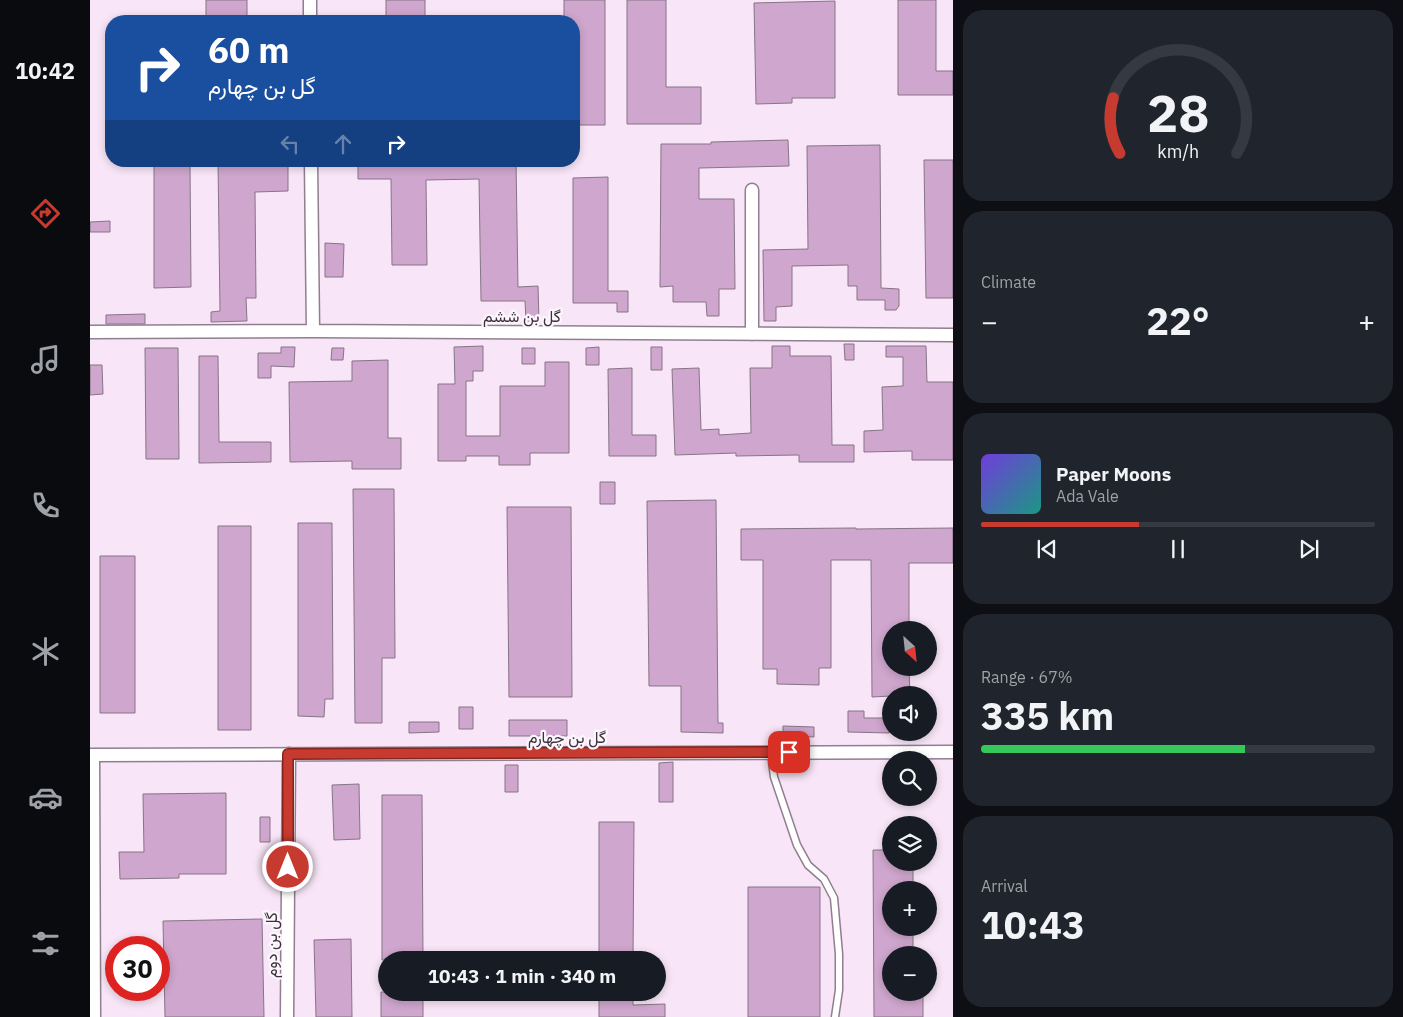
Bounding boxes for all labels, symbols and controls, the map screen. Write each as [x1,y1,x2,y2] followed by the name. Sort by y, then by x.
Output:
[208,27,290,73] text: 60 m
[125,35,190,100] icon: right
[15,56,75,85] text: 10:42
[208,71,316,100] text: گل بن چهارم
[1147,79,1209,146] text: 28
[276,130,304,158] icon: left
[329,130,357,158] icon: ahead
[382,130,410,158] icon: right
[1157,140,1199,163] text: km/h
[28,196,63,231] icon: directions
[981,272,1036,292] text: Climate
[1146,296,1210,345] text: 22°
[981,303,998,340] text: −
[1358,303,1375,340] text: +
[483,306,561,327] street label: گل بن ششم
[28,342,63,377] icon: music
[1056,462,1171,486] text: Paper Moons
[1056,486,1119,506] text: Ada Vale
[28,488,63,523] icon: phone
[1033,535,1061,563] icon: previous
[1164,535,1192,563] icon: pause
[1295,535,1323,563] icon: next
[882,621,938,676] north arrow
[882,621,937,1001] map controls
[28,634,63,669] icon: climate
[981,667,1073,687] text: Range · 67%
[882,686,937,741] button: sound
[981,691,1114,740] text: 335 km
[528,727,606,749] street label: گل بن چهارم
[768,731,810,773] pin
[775,738,803,766] icon: arrive
[882,751,937,806] button: search
[28,780,63,815] icon: car
[882,816,937,871] button: layers
[261,840,313,892] position arrow
[981,876,1028,896] text: Arrival
[882,881,937,936] button: +
[981,900,1085,949] text: 10:43
[261,912,282,978] street label: گل بن دوم
[28,926,63,961] icon: filters
[105,936,170,1001] speed limit sign: 30
[882,946,937,1001] button: −
[428,964,616,988] text: 10:43 · 1 min · 340 m

